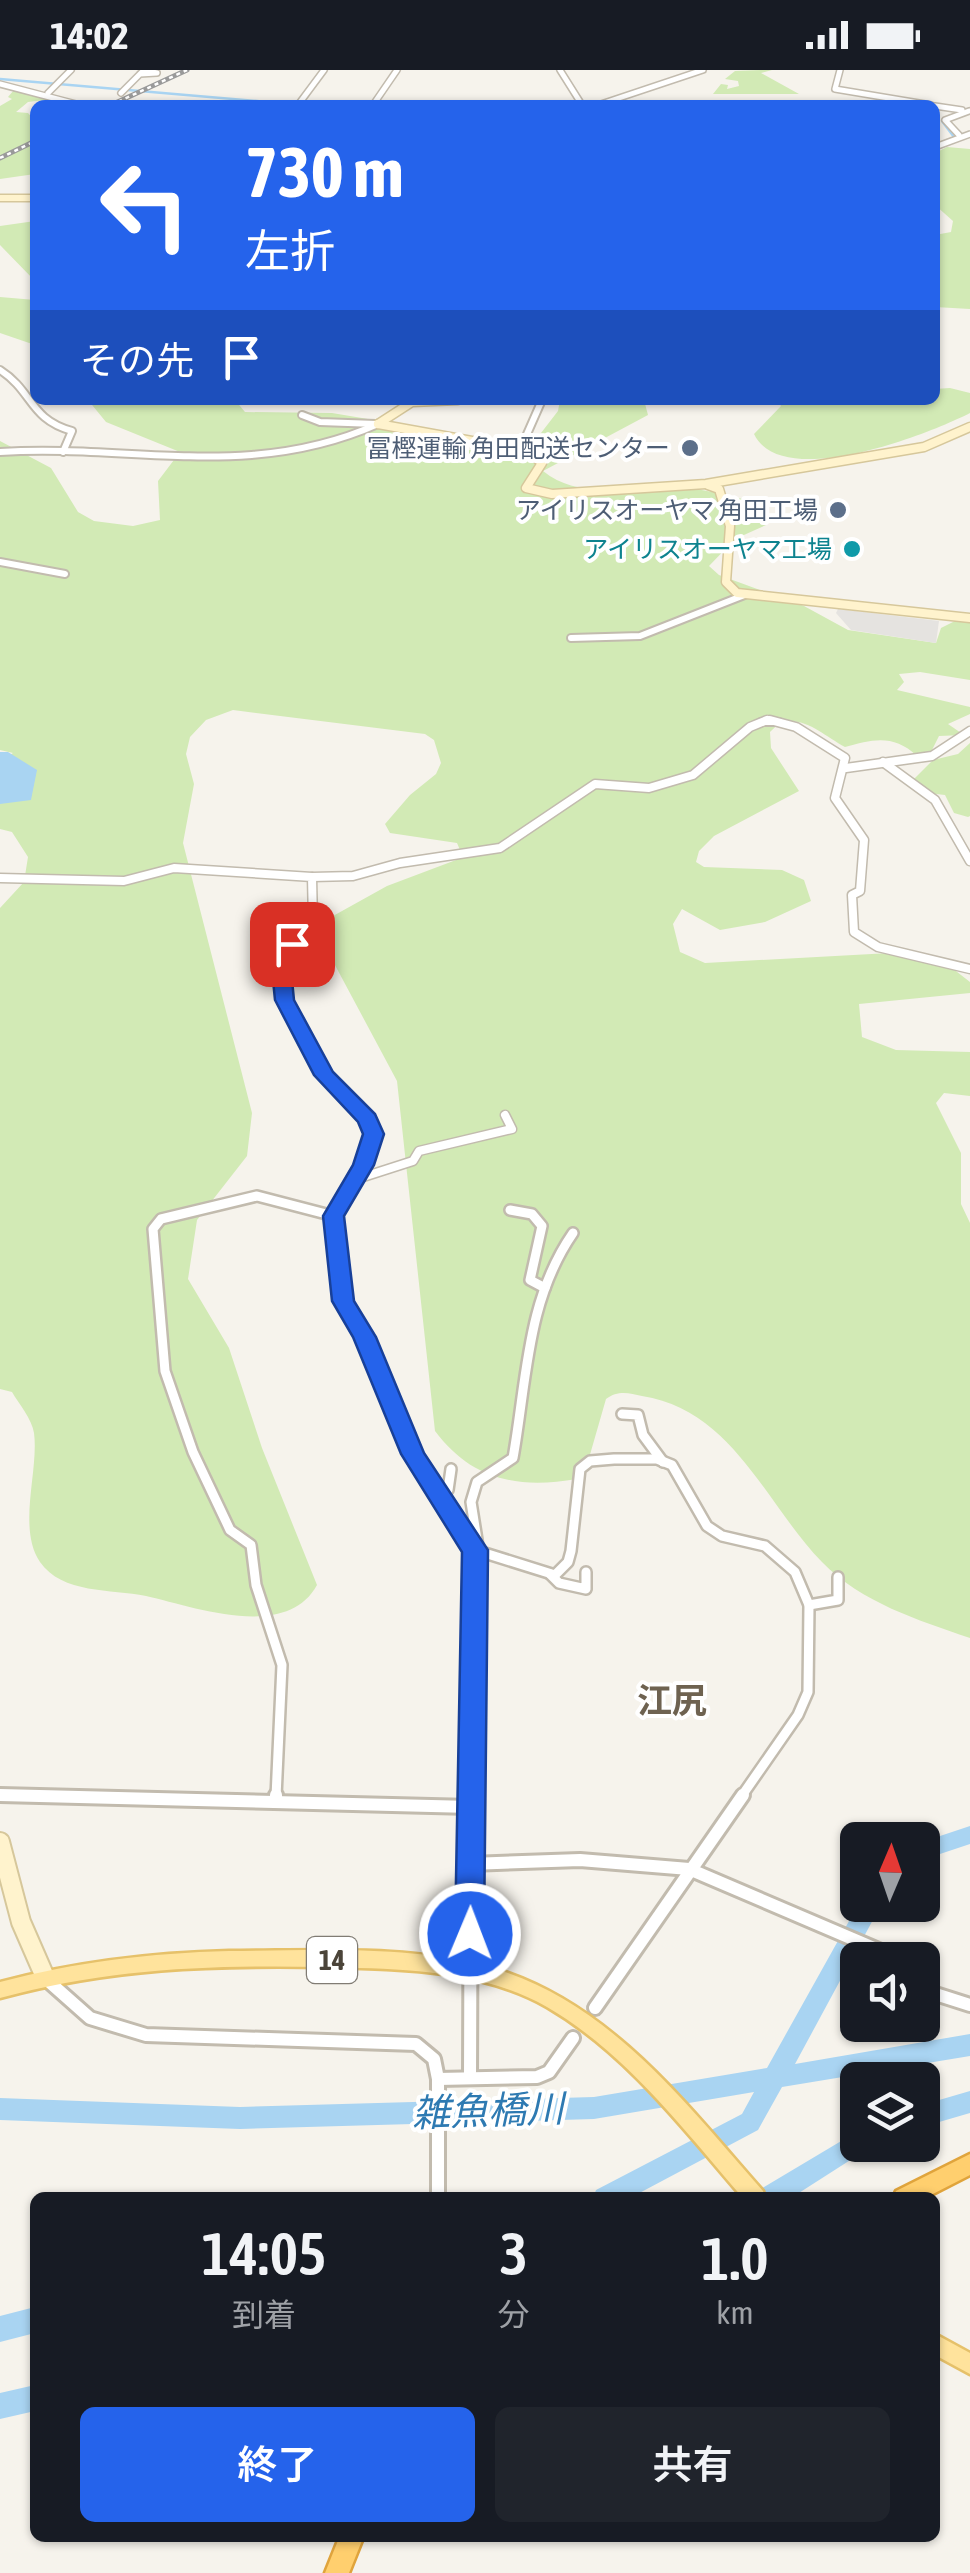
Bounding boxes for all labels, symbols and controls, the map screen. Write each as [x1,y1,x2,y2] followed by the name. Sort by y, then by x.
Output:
[50,14,129,57] text: 14:02
[245,132,404,212] text: 730 m
[80,140,210,270] icon: left
[245,225,335,277] text: 左折
[214,330,269,385] icon: arrive
[80,339,194,382] text: その先
[367,434,670,462] place label: 冨樫運輸 角田配送センター
[679,437,701,459] marker: 冨樫運輸 角田配送センター
[516,496,818,524] place label: アイリスオーヤマ 角田工場
[827,499,849,521] marker: アイリスオーヤマ 角田工場
[583,535,832,563] place label: アイリスオーヤマ工場
[841,538,863,560] marker: アイリスオーヤマ工場
[250,902,335,987] pin
[265,917,320,972] icon: arrive
[637,1680,707,1720] district label: 江尻
[840,1822,940,1922] north arrow
[840,1822,940,2162] map controls
[418,1882,522,1986] position arrow
[307,1937,357,1983] road number: 14
[840,1942,940,2042] button: sound
[840,2062,940,2162] button: layers
[411,2086,569,2135] water label: 雑魚橋川
[202,2219,326,2288] text: 14:05
[500,2219,528,2288] text: 3
[701,2224,768,2293] text: 1.0
[716,2294,753,2331] text: km
[232,2296,296,2333] text: 到着
[498,2296,530,2333] text: 分
[80,2407,475,2522] button: 終了
[495,2407,890,2522] button: 共有

